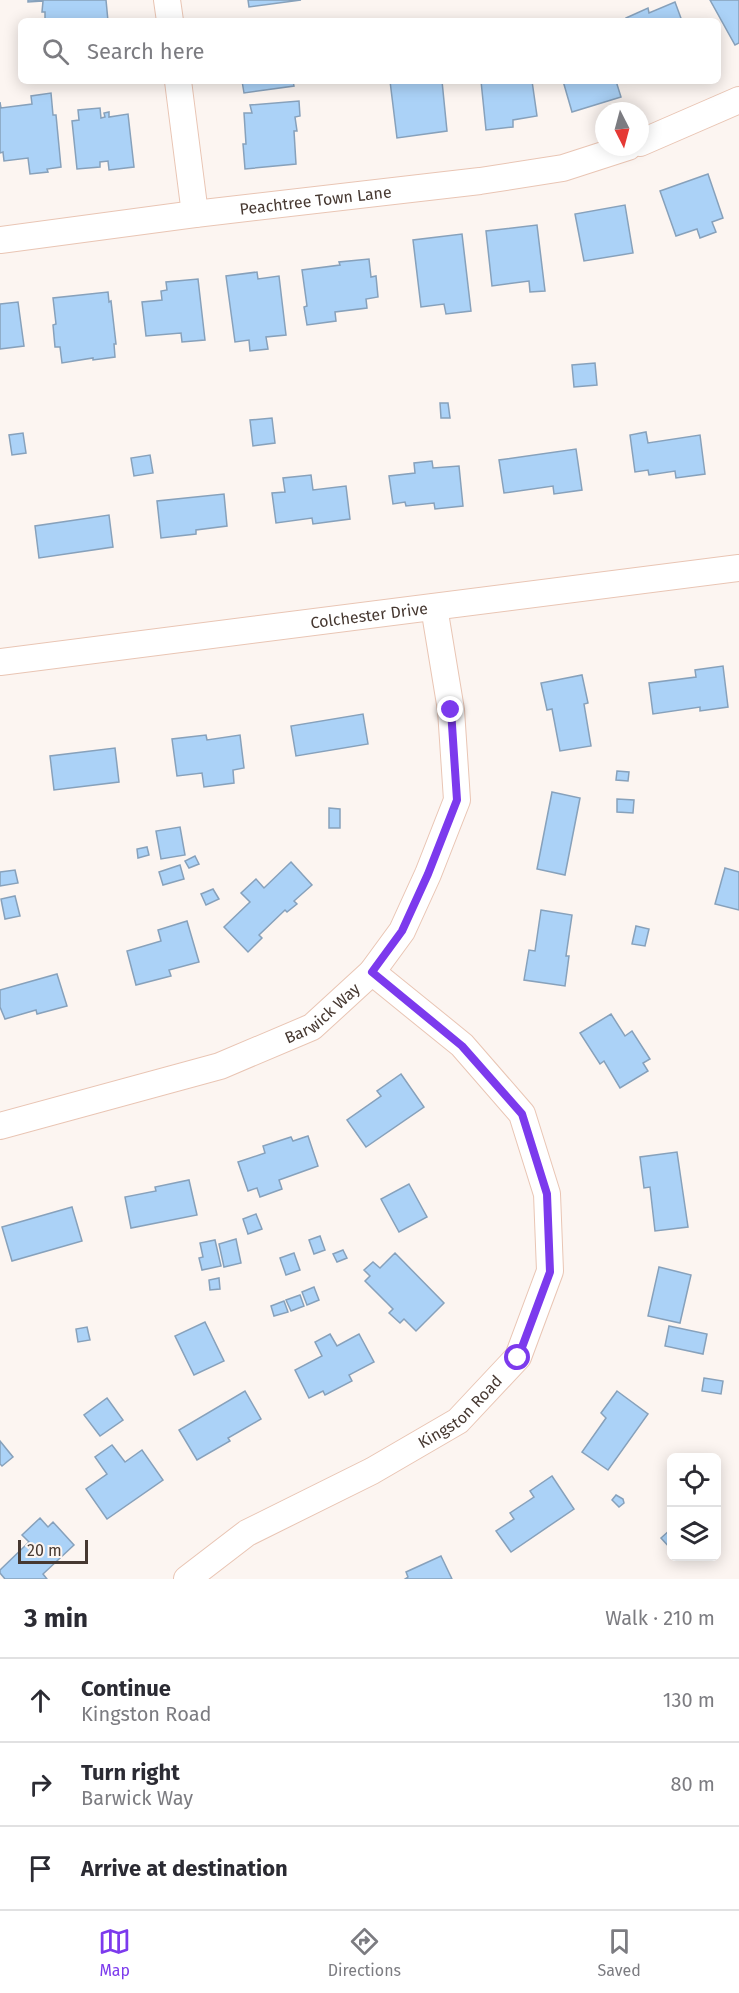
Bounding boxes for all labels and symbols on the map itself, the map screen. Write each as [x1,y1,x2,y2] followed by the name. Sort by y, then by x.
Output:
[595,102,649,156] north arrow
[238,182,393,218] street label: Peachtree Town Lane
[309,598,429,632] street label: Colchester Drive
[437,696,463,722] route end
[282,979,363,1047] street label: Barwick Way
[504,1344,530,1370] route start
[414,1371,506,1452] street label: Kingston Road
[18,1537,88,1564] scale bar

